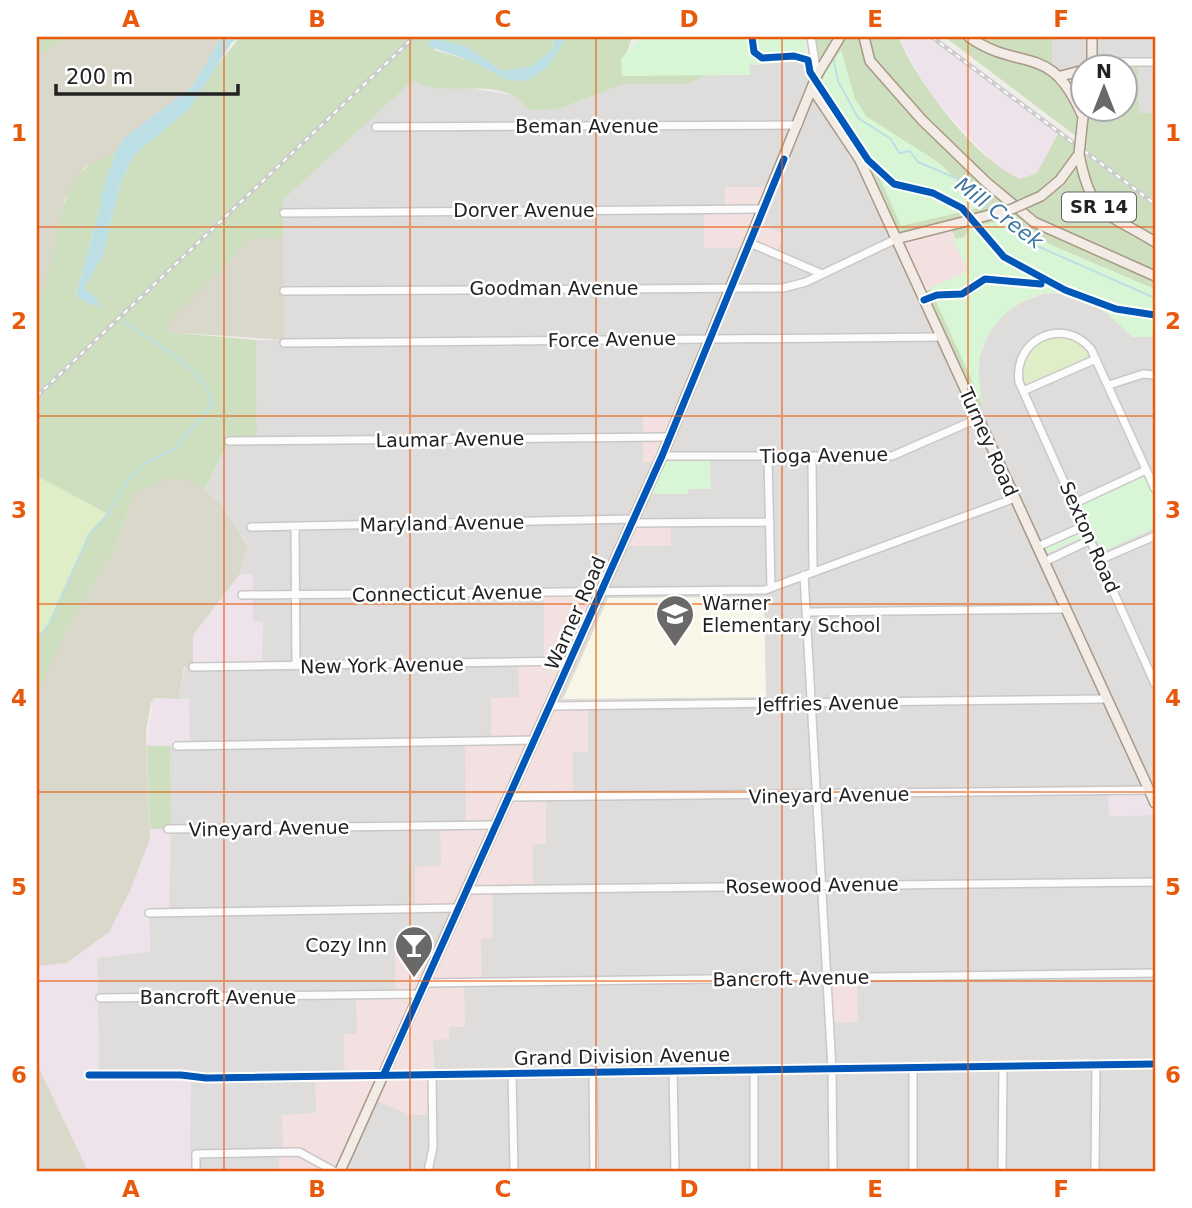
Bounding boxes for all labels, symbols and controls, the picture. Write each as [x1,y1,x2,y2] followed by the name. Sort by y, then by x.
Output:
[122,6,140,32] text: A
[308,6,326,32] text: B
[495,6,511,32] text: C
[679,6,699,32] text: D
[867,6,883,32] text: E
[1053,6,1069,32] text: F
[56,52,238,96] scale bar
[1070,52,1140,122] north arrow
[1096,60,1112,82] text: N
[66,65,133,89] text: 200 m
[515,115,659,137] street label: Beman Avenue
[11,120,27,146] text: 1
[1165,120,1181,146] text: 1
[950,172,1048,254] water label: Mill Creek
[1062,192,1136,222] road number: SR 14
[453,199,595,221] street label: Dorver Avenue
[470,277,638,299] street label: Goodman Avenue
[11,308,27,334] text: 2
[1165,308,1181,334] text: 2
[548,327,676,351] street label: Force Avenue
[955,383,1023,500] street label: Turney Road
[375,427,525,451] street label: Laumar Avenue
[759,443,888,467] street label: Tioga Avenue
[1056,478,1124,596] street label: Sexton Road
[11,497,27,523] text: 3
[1165,497,1181,523] text: 3
[359,511,525,535] street label: Maryland Avenue
[540,553,610,673] street label: Warner Road
[352,580,542,606] street label: Connecticut Avenue
[702,592,880,636] place label: Warner Elementary School
[654,593,696,648] school or university icon: Warner Elementary School
[300,653,464,677] street label: New York Avenue
[11,685,27,711] text: 4
[1165,685,1181,711] text: 4
[756,691,899,715] street label: Jeffries Avenue
[748,783,910,807] street label: Vineyard Avenue
[188,816,350,840] street label: Vineyard Avenue
[725,872,899,898] street label: Rosewood Avenue
[11,874,27,900] text: 5
[1165,874,1181,900] text: 5
[393,924,435,979] bar icon: Cozy Inn
[305,934,387,956] place label: Cozy Inn
[713,966,869,990] street label: Bancroft Avenue
[140,986,296,1008] street label: Bancroft Avenue
[514,1043,730,1069] street label: Grand Division Avenue
[11,1062,27,1088] text: 6
[1165,1062,1181,1088] text: 6
[122,1176,140,1202] text: A
[308,1176,326,1202] text: B
[495,1176,511,1202] text: C
[679,1176,699,1202] text: D
[867,1176,883,1202] text: E
[1053,1176,1069,1202] text: F

